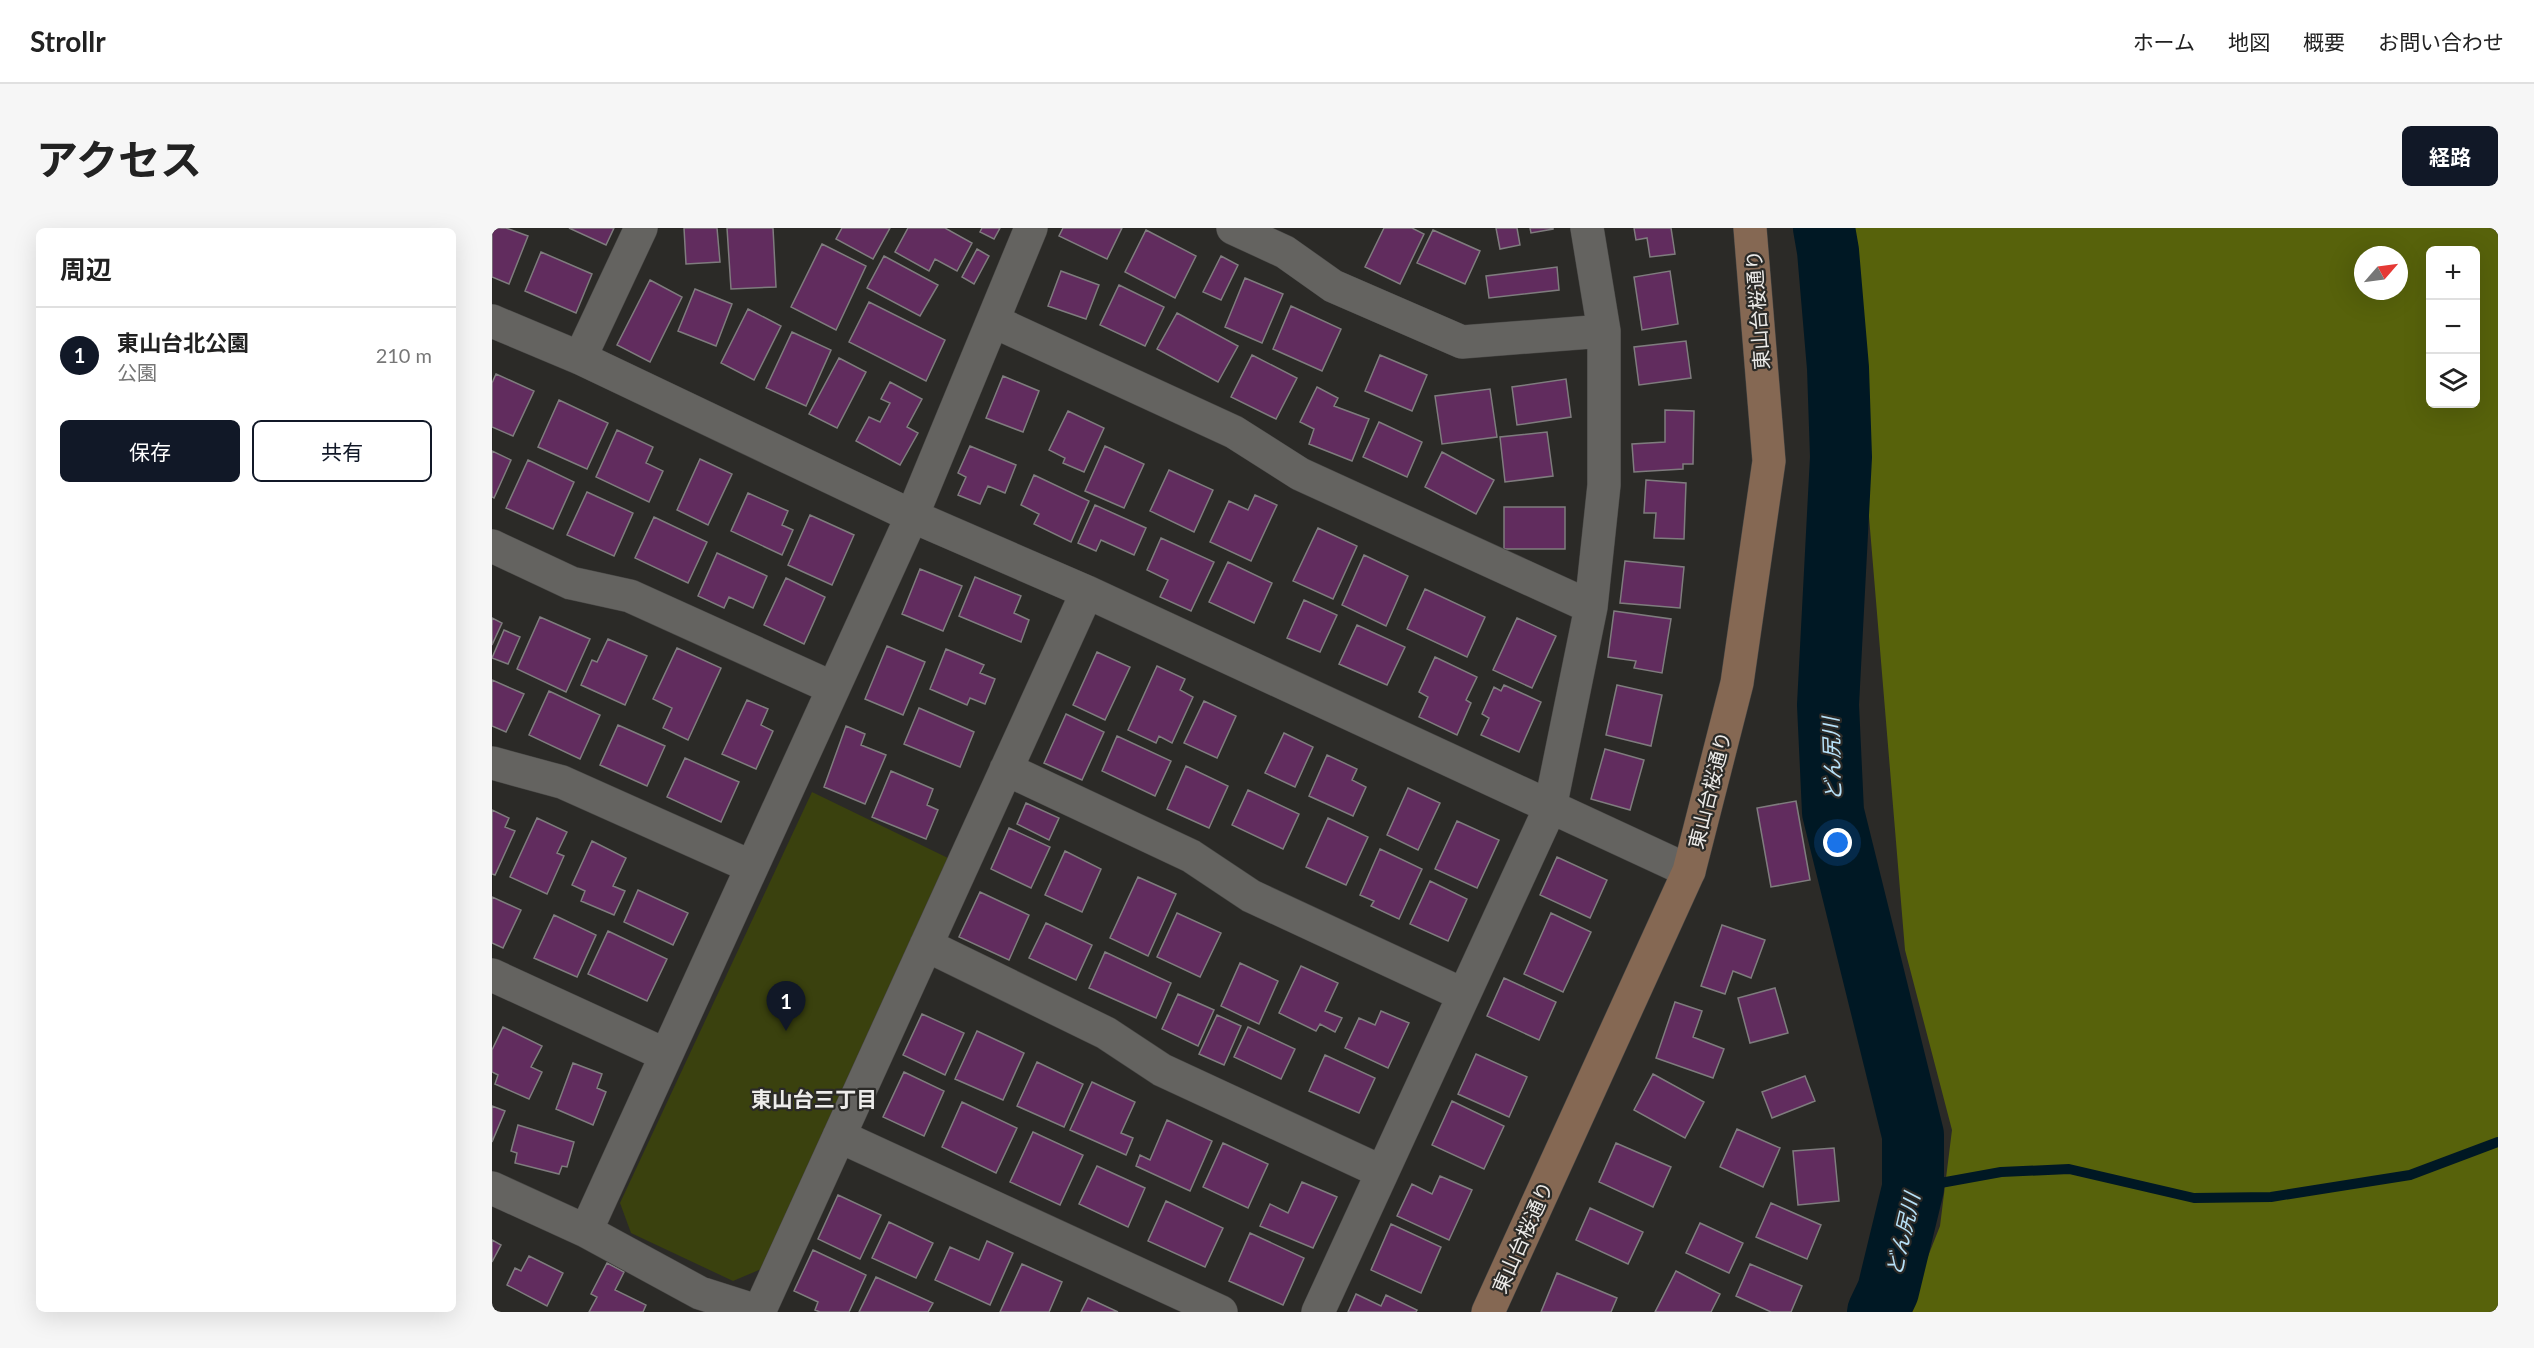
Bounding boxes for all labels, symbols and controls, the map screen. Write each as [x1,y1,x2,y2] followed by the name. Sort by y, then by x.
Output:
[30,24,106,58] text: Strollr
[2133,29,2195,54] text: ホーム
[2228,29,2270,54] text: 地図
[2303,29,2345,54] text: 概要
[2378,29,2504,54] text: お問い合わせ
[2402,126,2498,186] button: 経路
[36,134,202,184] text: アクセス
[2354,246,2408,300] north arrow
[2426,246,2480,408] map controls
[2426,246,2480,300] button: +
[1741,249,1773,371] street label: 東山台桜通り
[60,253,112,285] text: 周辺
[2426,300,2480,354] button: −
[117,329,249,356] text: 東山台北公園
[74,343,85,367] text: 1
[376,343,432,367] text: 210 m
[2426,354,2480,408] button: layers
[117,360,157,384] text: 公園
[60,420,240,482] button: 保存
[252,420,432,482] button: 共有
[1817,715,1845,801] water label: どん尻川
[1683,729,1735,851] street label: 東山台桜通り
[1823,828,1852,857] your location
[766,982,806,1031] pin: 1
[751,1086,877,1111] district label: 東山台三丁目
[1487,1177,1557,1297] street label: 東山台桜通り
[1880,1188,1924,1278] water label: どん尻川

